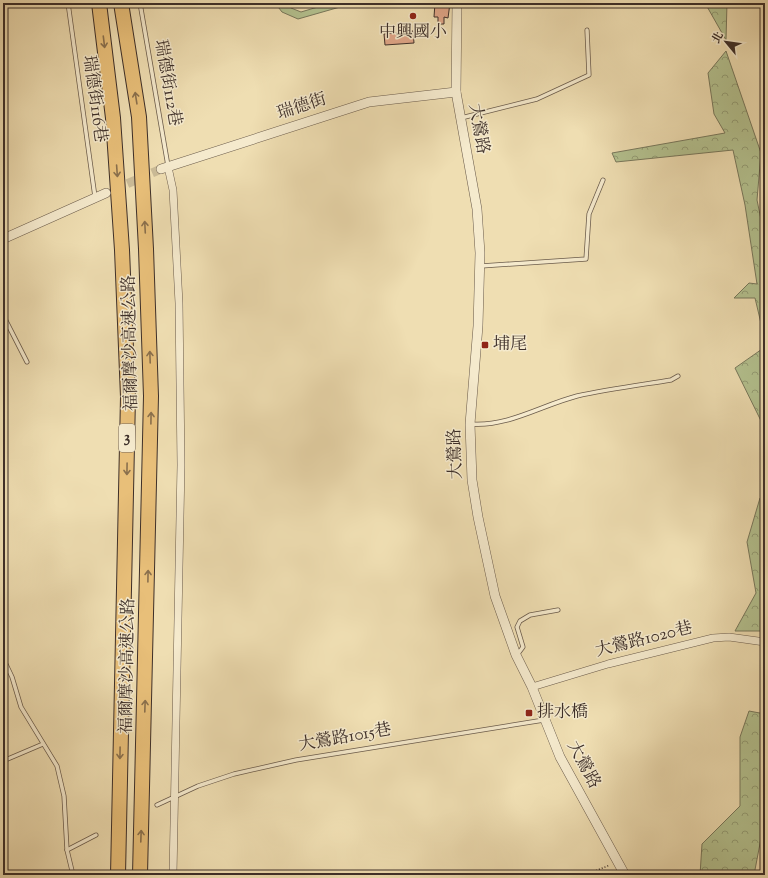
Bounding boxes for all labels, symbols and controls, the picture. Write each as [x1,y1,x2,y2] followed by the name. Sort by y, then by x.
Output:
[408,11,418,21] marker: 中興國小
[379,21,447,45] place label: 中興國小
[706,22,746,62] north arrow
[708,29,728,46] text: 北
[100,35,108,48] one-way arrow
[148,38,186,128] street label: 瑞德街112巷
[76,54,112,144] street label: 瑞德街116巷
[274,88,330,126] street label: 瑞德街
[132,92,140,105] one-way arrow
[462,102,494,156] street label: 大鶯路
[114,164,121,177] one-way arrow
[141,221,149,234] one-way arrow
[118,275,144,411] street label: 福爾摩沙高速公路
[493,333,527,357] place label: 埔尾
[480,340,490,350] marker: 埔尾
[146,351,154,364] one-way arrow
[147,412,155,425] one-way arrow
[119,424,135,452] road number: 3
[443,428,469,480] street label: 大鶯路
[123,462,130,475] one-way arrow
[144,570,152,583] one-way arrow
[115,598,141,734] street label: 福爾摩沙高速公路
[593,616,695,664] street label: 大鶯路1020巷
[141,700,149,713] one-way arrow
[537,701,588,725] place label: 排水橋
[524,708,534,718] marker: 排水橋
[297,718,393,758] street label: 大鶯路1015巷
[560,737,606,793] street label: 大鶯路
[117,746,124,759] one-way arrow
[137,830,145,843] one-way arrow

